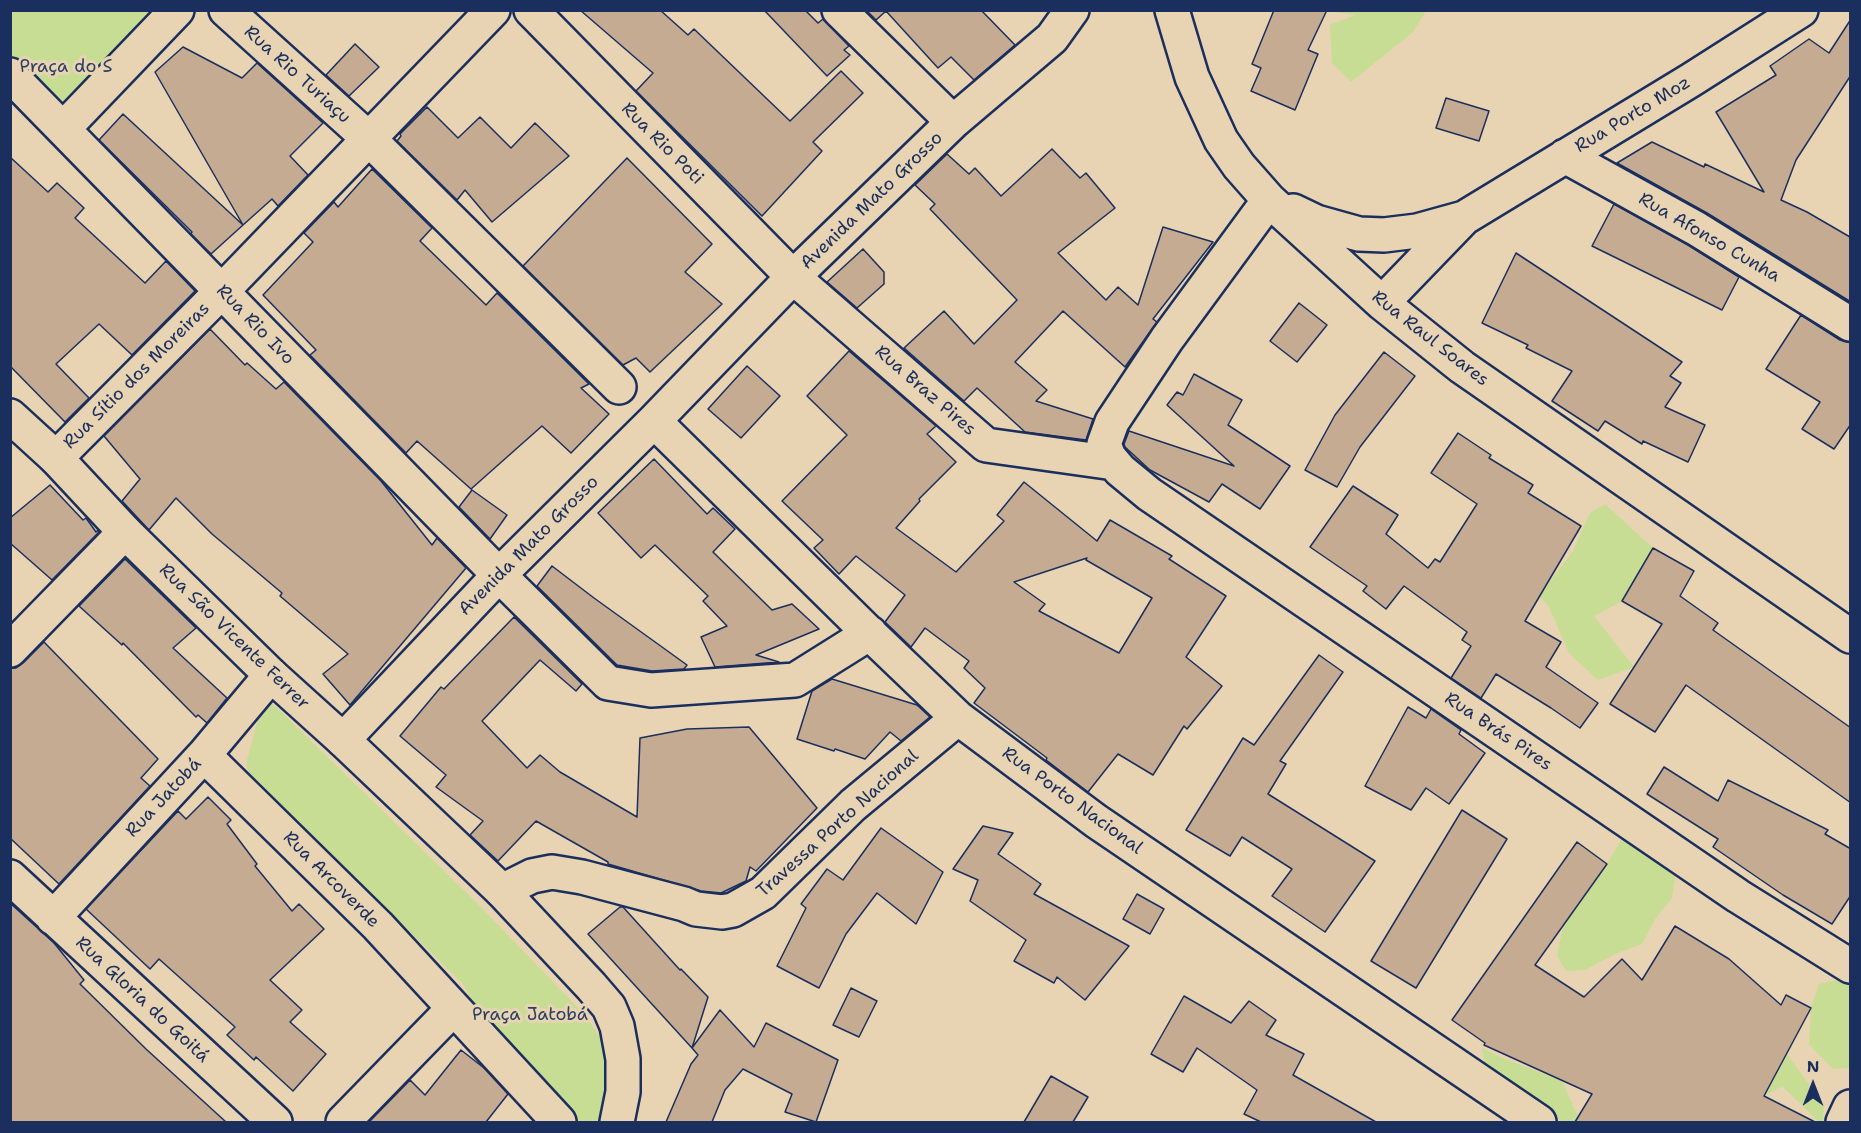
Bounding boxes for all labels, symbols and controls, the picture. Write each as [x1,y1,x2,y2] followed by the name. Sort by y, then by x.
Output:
[239,22,355,128] street label: Rua Rio Turiaçu
[20,56,112,78] park label: Praça do S
[1571,72,1695,158] street label: Rua Porto Moz
[617,99,707,189] street label: Rua Rio Poti
[797,128,947,274] street label: Avenida Mato Grosso
[1634,189,1784,287] street label: Rua Afonso Cunha
[211,280,299,370] street label: Rua Rio Ivo
[1367,287,1493,391] street label: Rua Raul Soares
[59,298,215,454] street label: Rua Sítio dos Moreiras
[870,341,980,441] street label: Rua Braz Pires
[455,472,603,620] street label: Avenida Mato Grosso
[154,559,314,715] street label: Rua São Vicente Ferrer
[1440,688,1556,776] street label: Rua Brás Pires
[997,743,1147,859] street label: Rua Porto Nacional
[753,746,923,902] street label: Travessa Porto Nacional
[122,754,206,842] street label: Rua Jatobá
[278,827,384,933] street label: Rua Arcoverde
[71,932,213,1068] street label: Rua Gloria do Goitá
[472,1004,588,1026] park label: Praça Jatobá
[1783,1055,1843,1115] north arrow
[1807,1056,1819,1077] text: N

